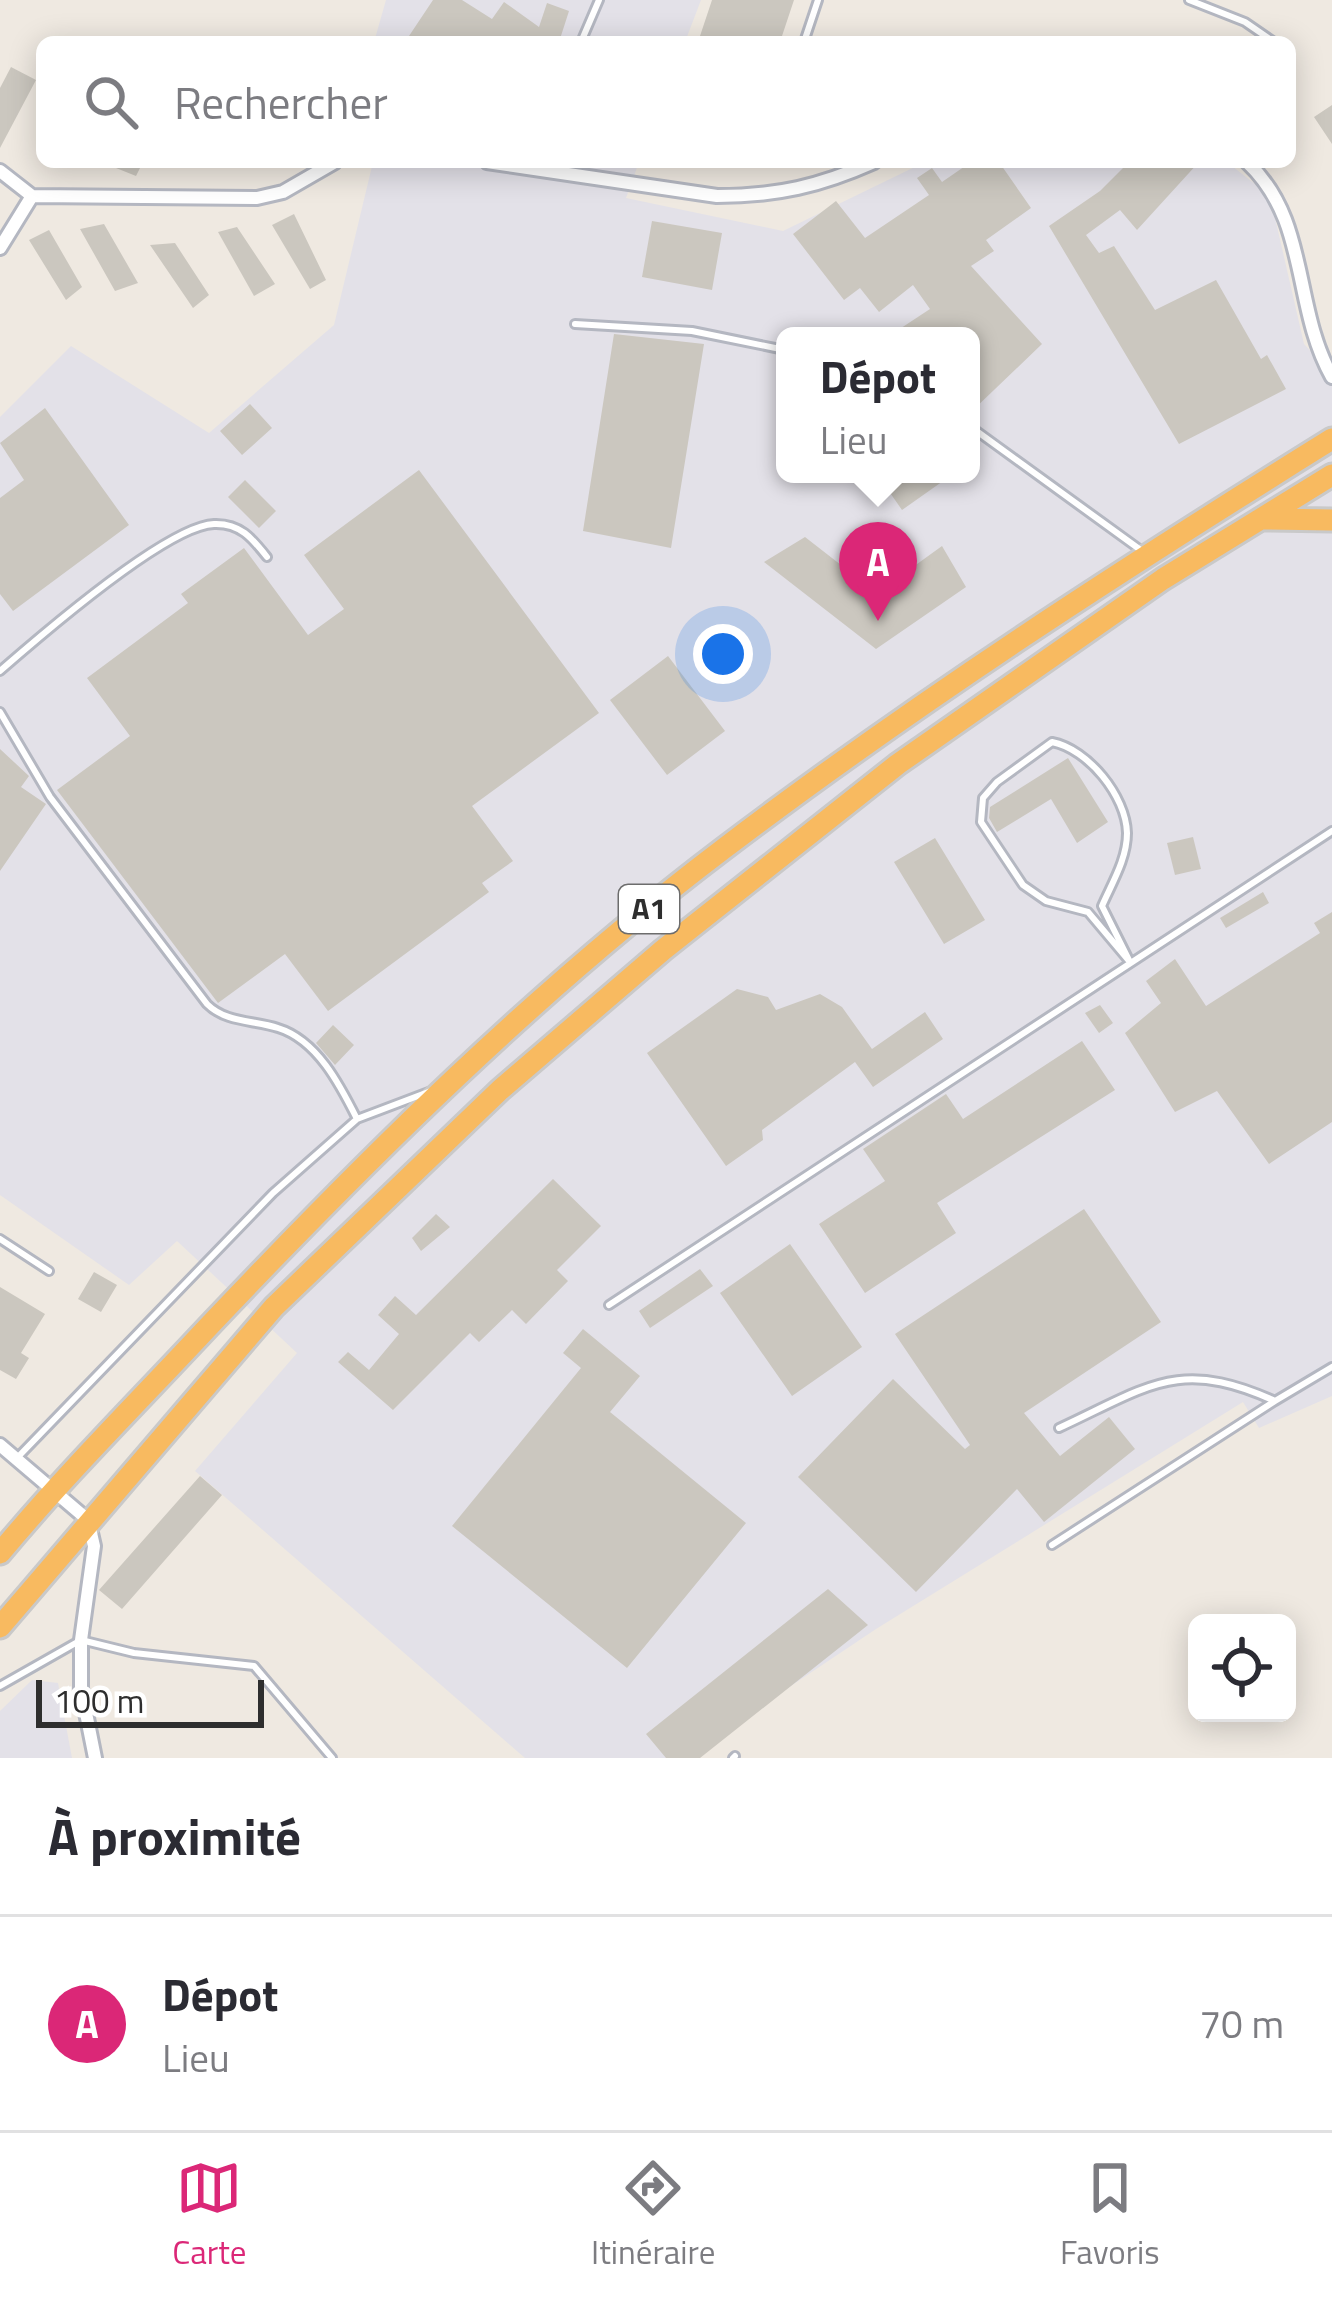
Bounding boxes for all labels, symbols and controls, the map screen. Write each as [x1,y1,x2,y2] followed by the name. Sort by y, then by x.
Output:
[36,36,1296,168] search box
[174,68,388,136] text: Rechercher
[78,69,144,135] icon: search
[776,327,980,483] popup
[820,342,936,410] text: Dépot
[820,410,887,469] text: Lieu
[839,522,917,621] pin: A
[693,624,753,684] your location
[619,885,679,933] road number: A1
[1188,1614,1296,1722] map controls
[1188,1614,1296,1722] button: locate
[36,1674,264,1727] scale bar
[54,1676,144,1726] text: 100 m
[48,1797,301,1875] text: À proximité
[162,1960,278,2028] text: Dépot
[75,1994,99,2053] text: A
[1199,1994,1284,2053] text: 70 m
[162,2028,230,2087] text: Lieu
[172,2155,246,2277] tab: Carte
[591,2155,715,2277] tab: Itinéraire
[1060,2155,1160,2277] tab: Favoris

